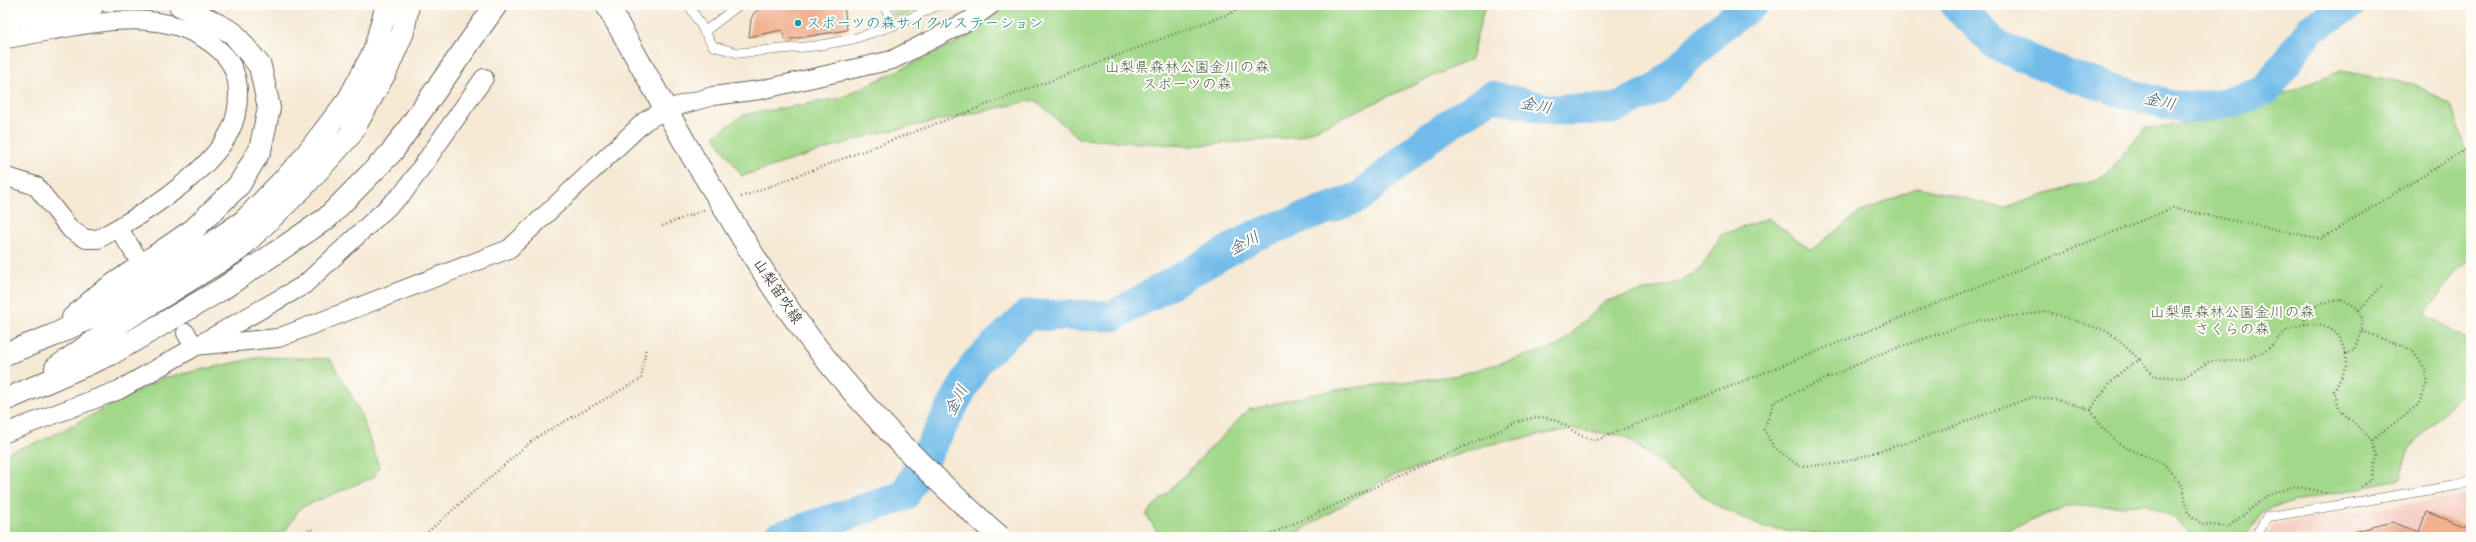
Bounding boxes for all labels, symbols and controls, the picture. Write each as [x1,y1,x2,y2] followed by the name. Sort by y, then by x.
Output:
[806,13,1044,33] place label: スポーツの森サイクルステーション
[793,18,803,28] marker: スポーツの森サイクルステーション
[1104,57,1270,94] park label: 山梨県森林公園金川の森 スポーツの森
[2142,87,2178,115] water label: 金川
[1518,92,1554,118] water label: 金川
[1225,226,1263,260] water label: 金川
[749,254,807,328] street label: 山梨笛吹線
[2149,302,2315,339] park label: 山梨県森林公園金川の森 さくらの森
[939,381,973,419] water label: 金川

